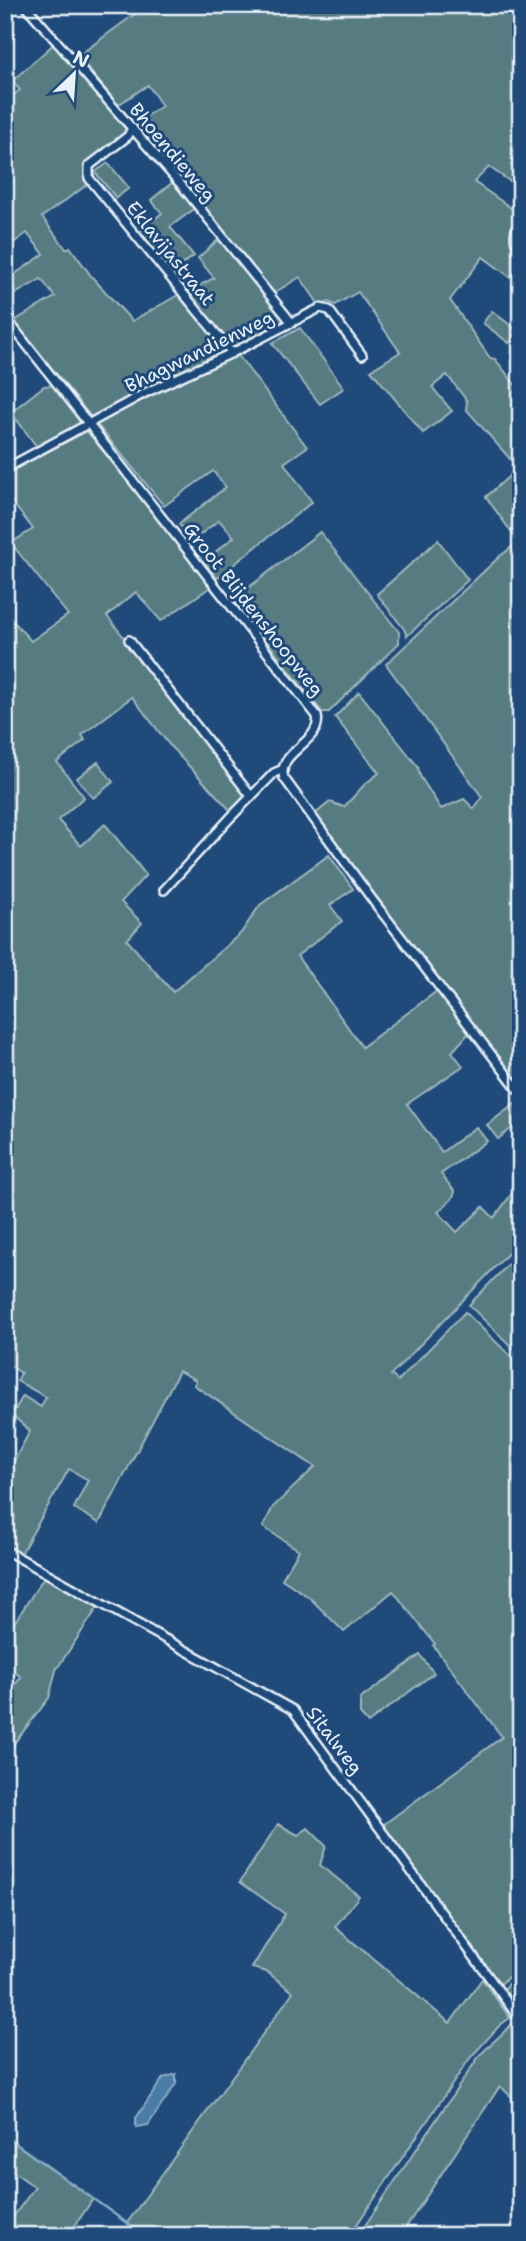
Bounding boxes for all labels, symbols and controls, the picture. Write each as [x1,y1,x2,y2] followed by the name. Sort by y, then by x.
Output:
[38,38,108,108] north arrow
[69,45,93,74] text: N
[124,97,221,207] street label: Bhoendieweg
[121,196,220,311] street label: Eklavijastraat
[121,305,278,398] street label: Bhagwandienweg
[178,517,329,701] street label: Groot Blijdenshoopweg
[301,1701,368,1779] street label: Sitalweg

